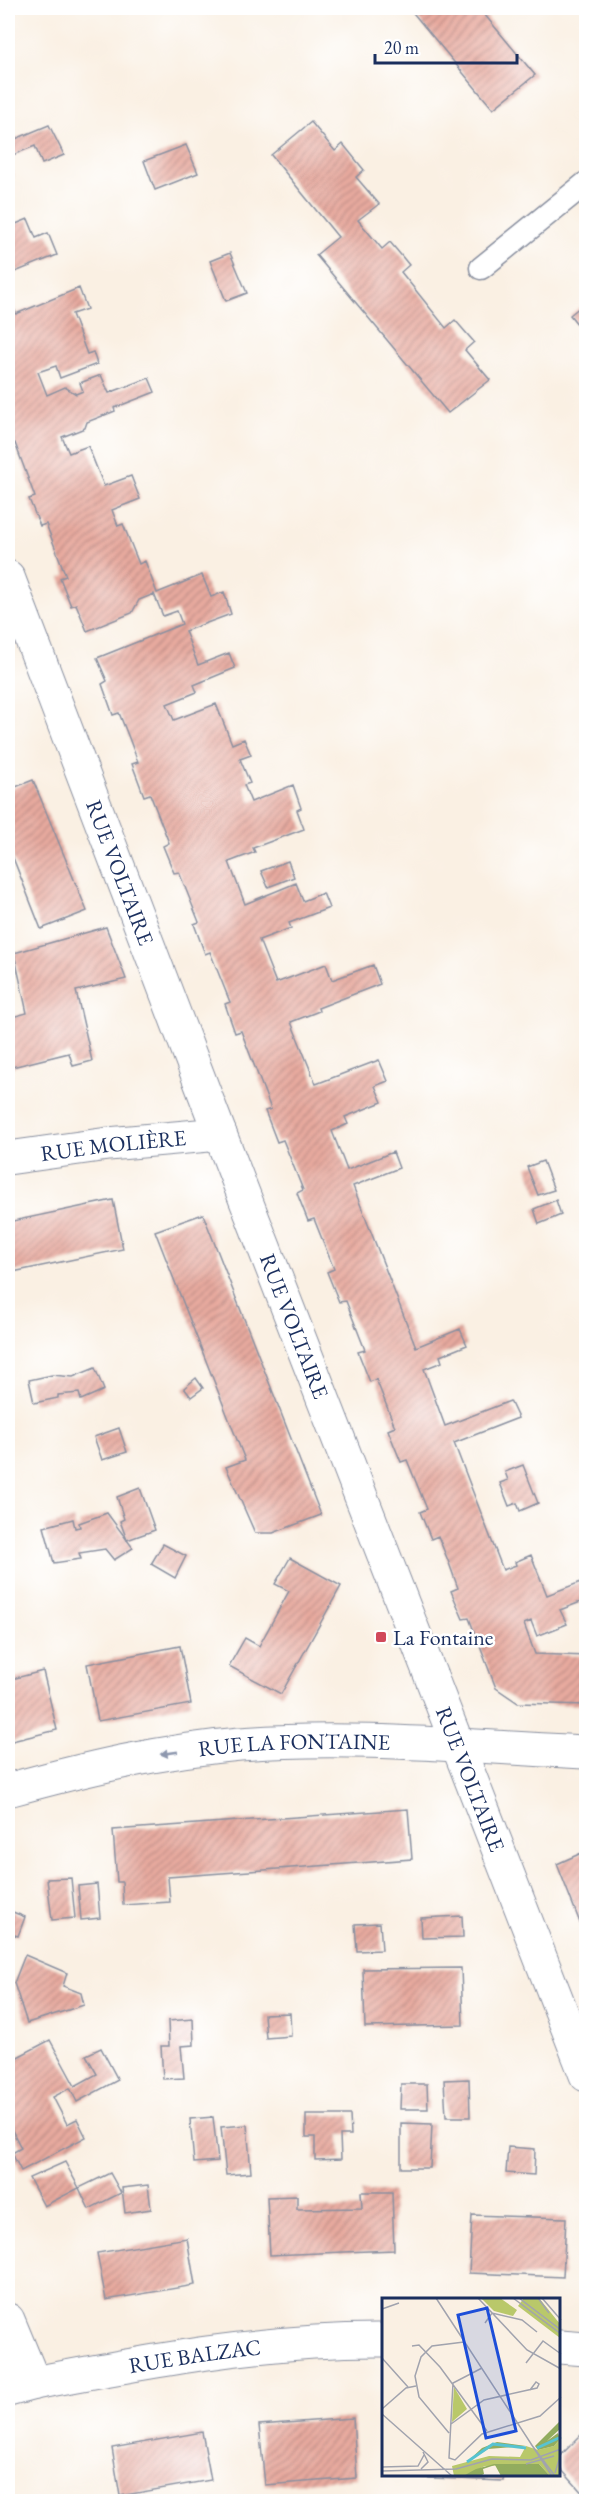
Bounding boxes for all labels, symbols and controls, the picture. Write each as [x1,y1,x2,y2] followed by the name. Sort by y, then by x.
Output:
[375,27,518,65] scale bar
[384,36,419,59] text: 20 m
[79,796,161,949] street label: RUE VOLTAIRE
[39,1123,187,1168] street label: RUE MOLIÈRE
[253,1249,336,1403] street label: RUE VOLTAIRE
[393,1623,494,1652] place label: La Fontaine
[374,1630,388,1644] marker: La Fontaine
[429,1702,512,1856] street label: RUE VOLTAIRE
[197,1727,391,1763] street label: RUE LA FONTAINE
[160,1748,179,1758] one-way arrow
[382,2298,561,2476] inset map
[126,2332,262,2380] street label: RUE BALZAC

